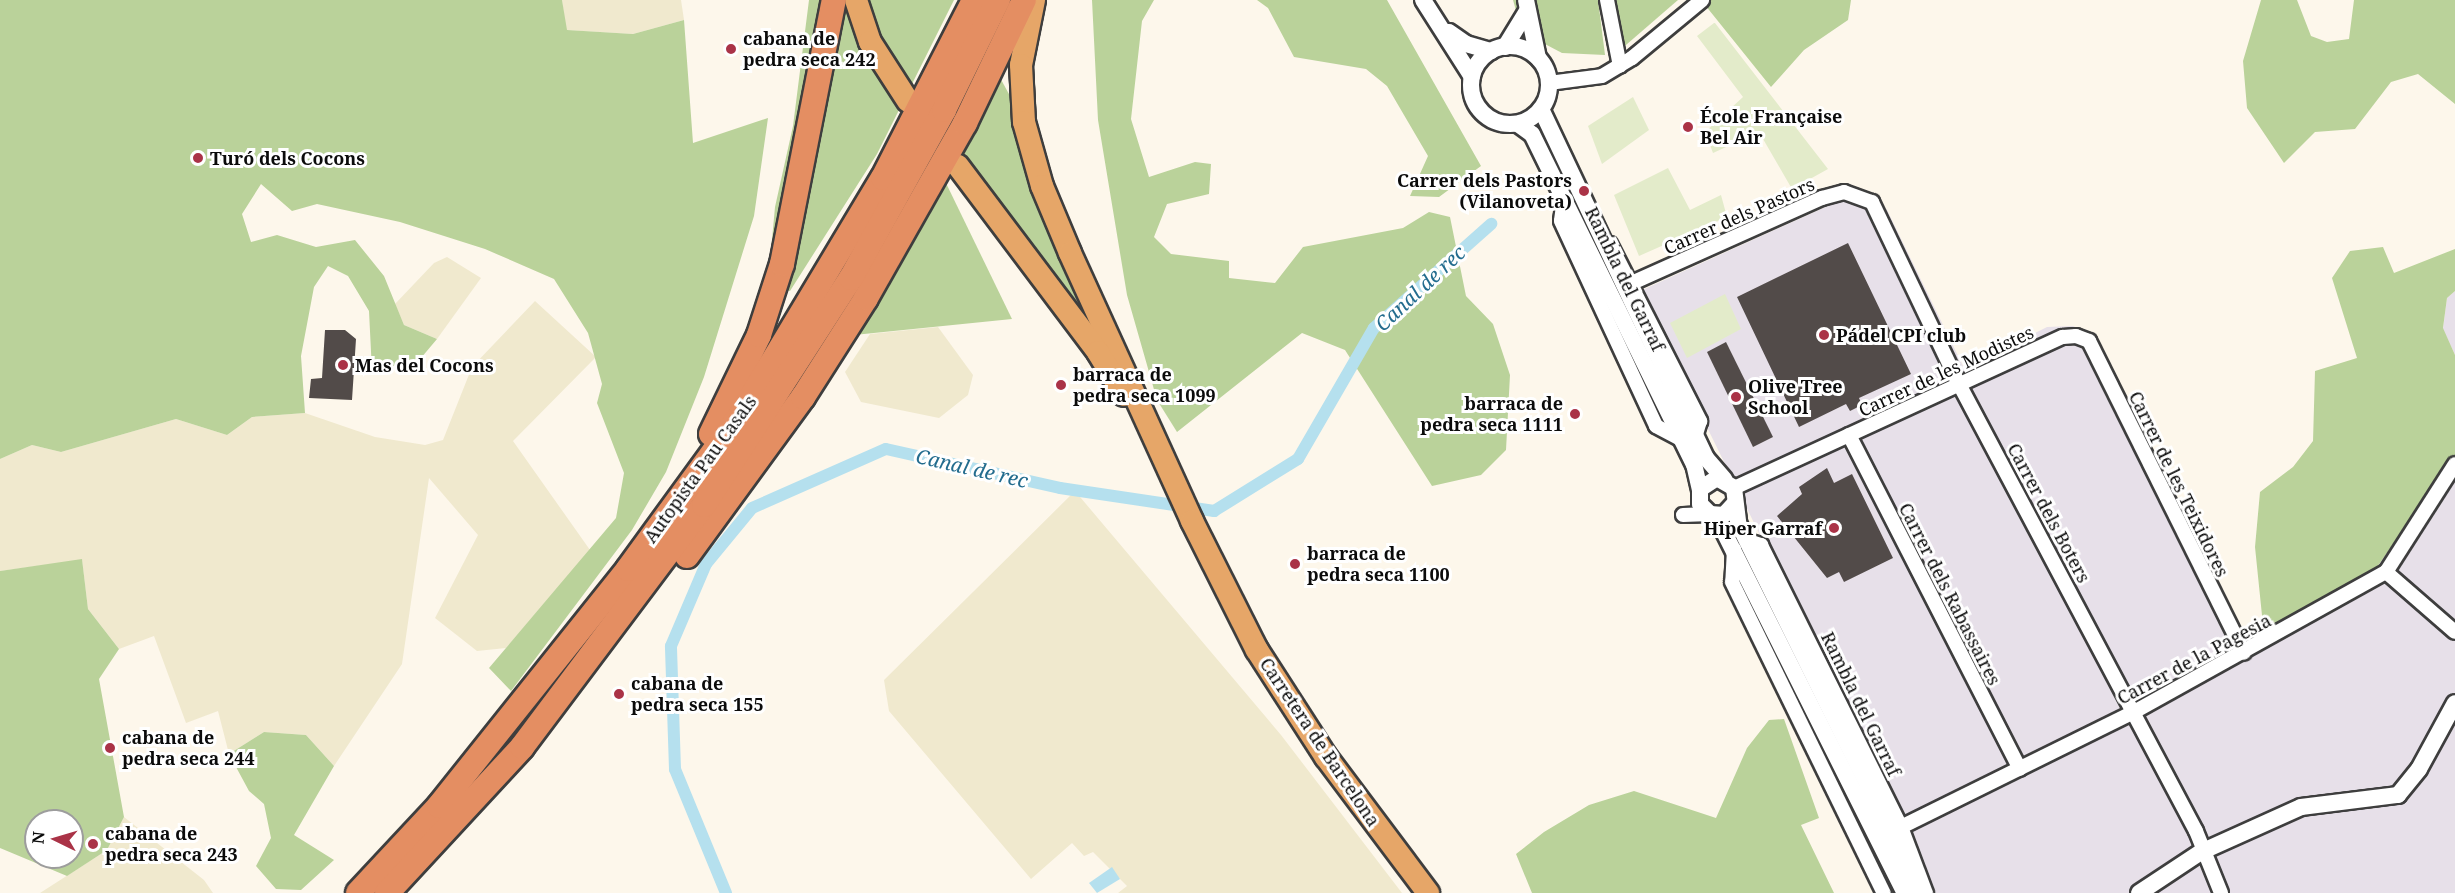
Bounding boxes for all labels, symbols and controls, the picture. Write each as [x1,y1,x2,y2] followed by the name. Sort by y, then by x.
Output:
[743,28,876,70] place label: cabana de pedra seca 242
[724,42,738,56] marker: cabana de pedra seca 242
[1700,106,1842,148] place label: École Française Bel Air
[1681,120,1695,134] marker: École Française Bel Air
[210,147,365,169] place label: Turó dels Cocons
[191,151,205,165] marker: Turó dels Cocons
[1397,170,1572,213] place label: Carrer dels Pastors (Vilanoveta)
[1660,173,1818,259] street label: Carrer dels Pastors
[1577,184,1591,198] marker: Carrer dels Pastors (Vilanoveta)
[1581,203,1669,355] street label: Rambla del Garraf
[1370,240,1470,336] water label: Canal de rec
[1855,321,2037,421] street label: Carrer de les Modistes
[1836,324,1966,346] place label: Pádel CPI club
[1817,328,1831,342] marker: Pádel CPI club
[355,354,494,376] place label: Mas del Cocons
[336,358,350,372] marker: Mas del Cocons
[1073,364,1216,406] place label: barraca de pedra seca 1099
[1748,376,1842,418] place label: Olive Tree School
[1054,378,1068,392] marker: barraca de pedra seca 1099
[2125,388,2233,580] street label: Carrer de les Teixidores
[1729,390,1743,404] marker: Olive Tree School
[639,391,761,547] street label: Autopista Pau Casals
[1420,393,1563,436] place label: barraca de pedra seca 1111
[1568,407,1582,421] marker: barraca de pedra seca 1111
[2003,440,2095,586] street label: Carrer dels Boters
[914,443,1030,493] water label: Canal de rec
[1895,499,2005,689] street label: Carrer dels Rabassaires
[1704,517,1822,539] place label: Hiper Garraf
[1827,521,1841,535] marker: Hiper Garraf
[1307,543,1450,586] place label: barraca de pedra seca 1100
[1288,557,1302,571] marker: barraca de pedra seca 1100
[2113,609,2275,709] street label: Carrer de la Pagesia
[1817,628,1905,780] street label: Rambla del Garraf
[1256,654,1384,830] street label: Carretera de Barcelona
[631,673,764,716] place label: cabana de pedra seca 155
[612,687,626,701] marker: cabana de pedra seca 155
[122,727,255,770] place label: cabana de pedra seca 244
[103,741,117,755] marker: cabana de pedra seca 244
[24,809,84,869] north arrow
[105,823,238,866] place label: cabana de pedra seca 243
[27,830,50,845] text: N
[86,837,100,851] marker: cabana de pedra seca 243

